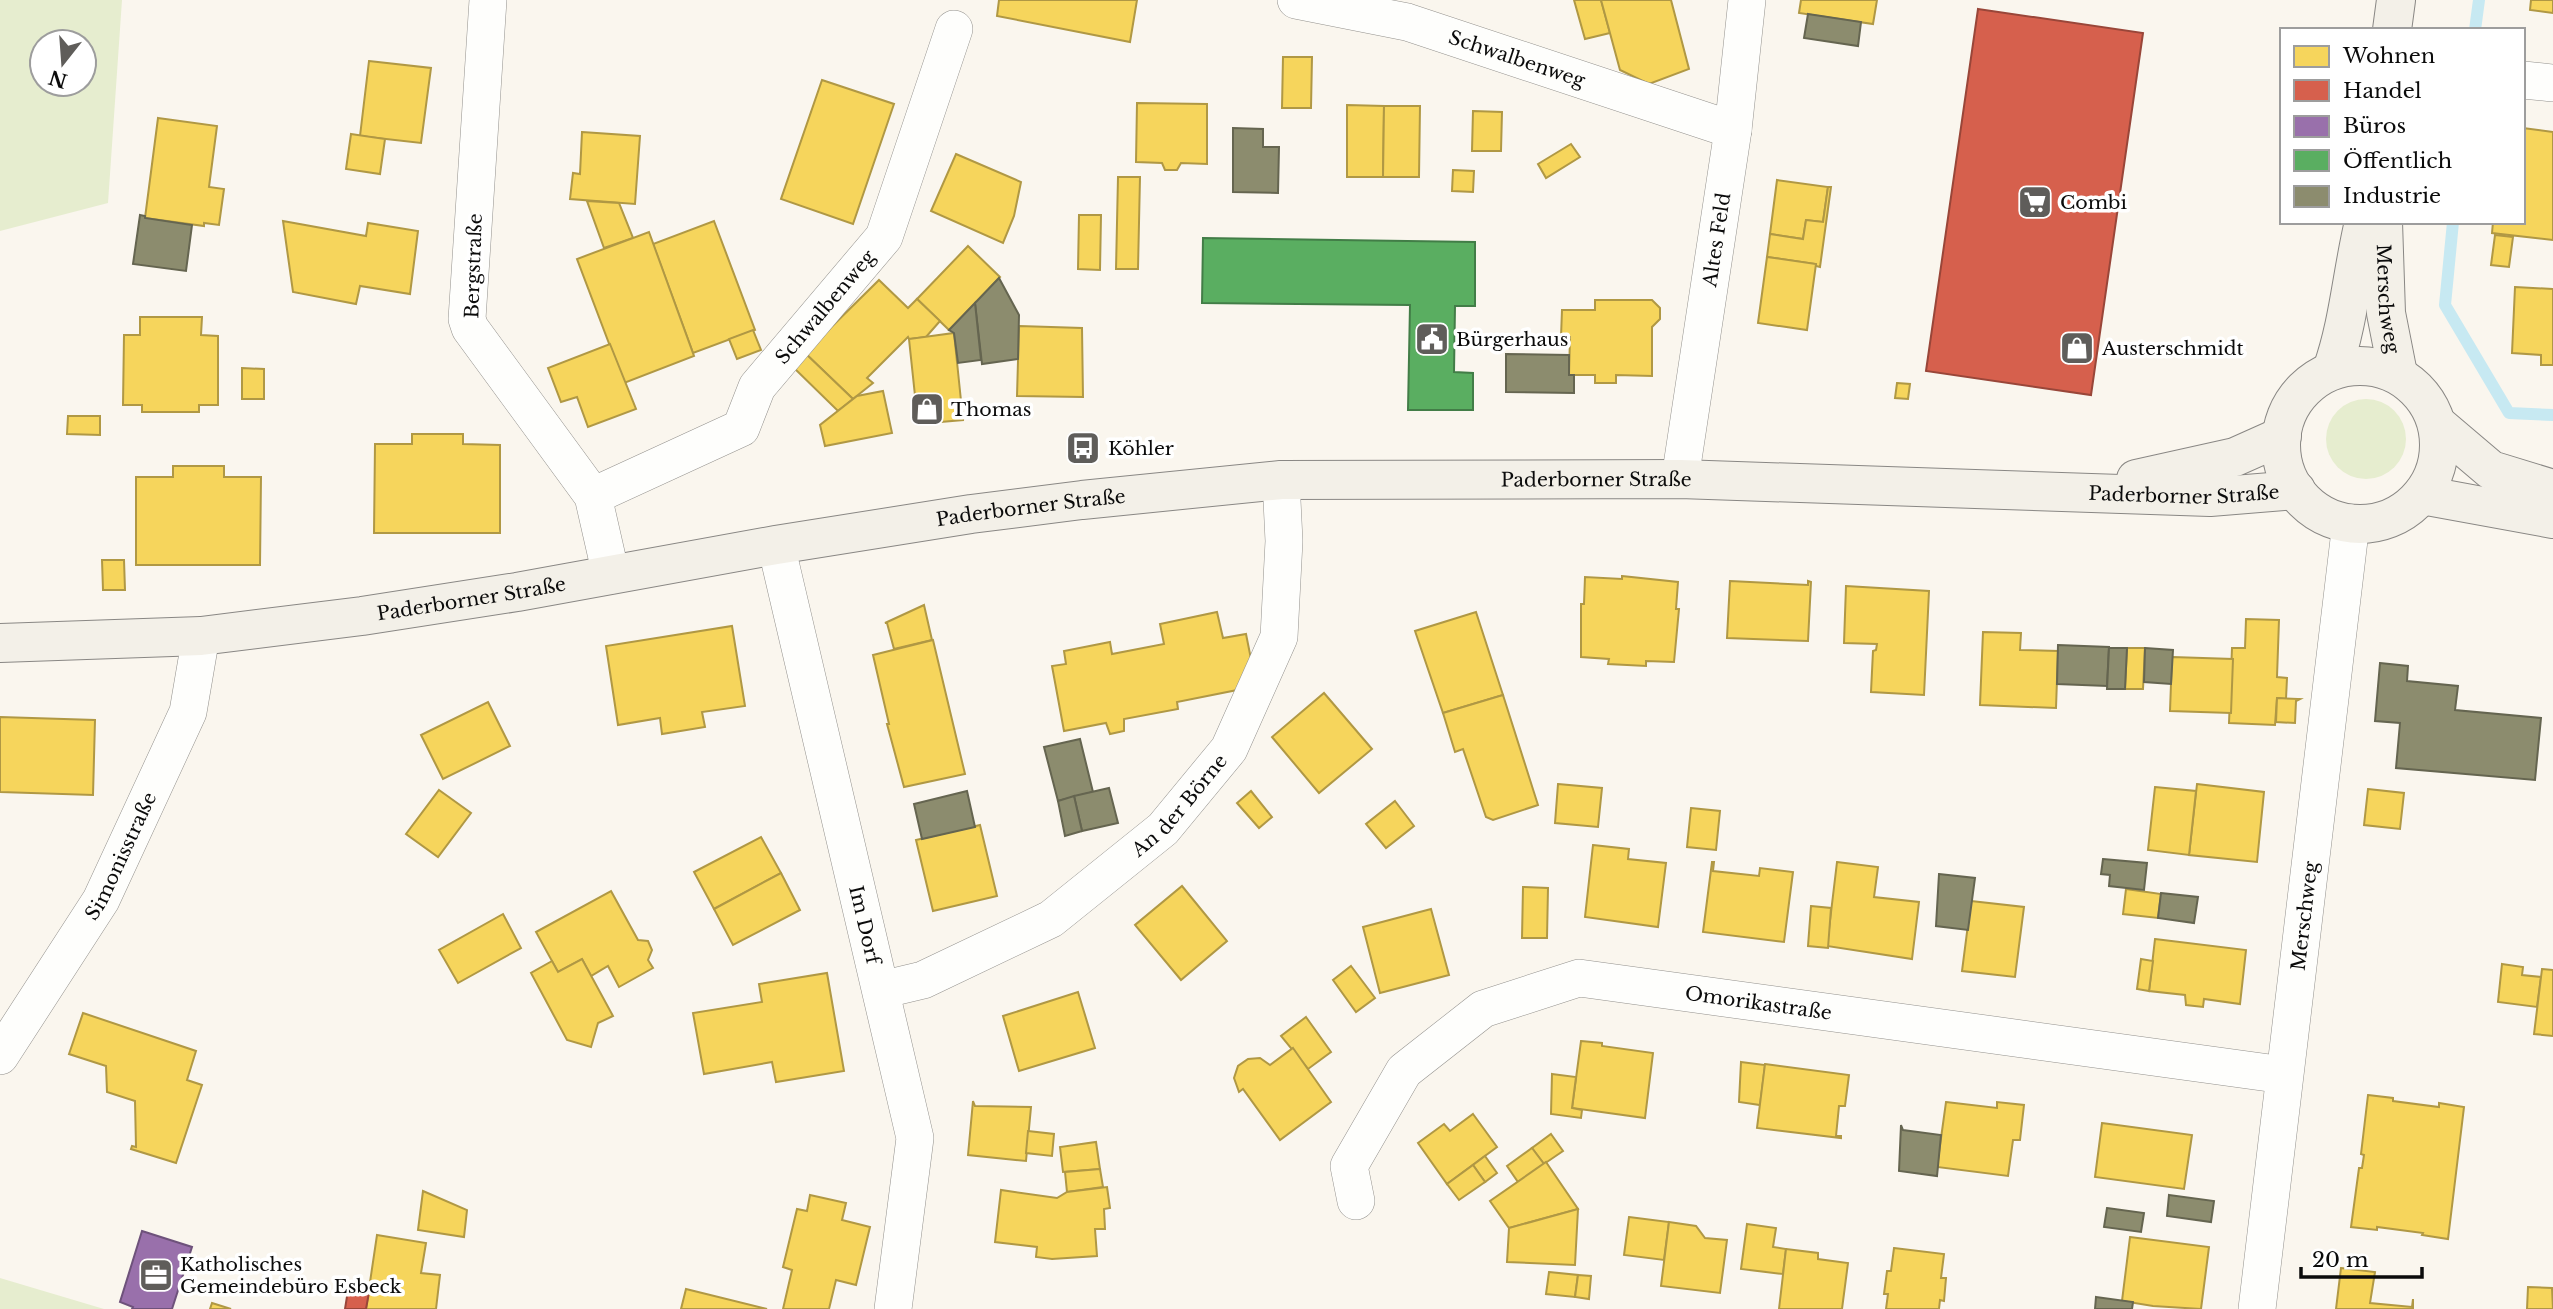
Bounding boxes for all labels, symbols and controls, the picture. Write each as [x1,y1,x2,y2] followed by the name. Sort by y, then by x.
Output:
[1446,26,1588,92] street label: Schwalbenweg
[28,28,98,98] north arrow
[2280,28,2525,224] legend
[2342,43,2435,69] text: Wohnen
[46,65,70,92] text: N
[2343,78,2422,104] text: Handel
[2343,113,2406,139] text: Büros
[2343,148,2452,174] text: Öffentlich
[2016,183,2054,221] supermarket icon: Combi
[2343,183,2441,209] text: Industrie
[1698,191,1735,289] street label: Altes Feld
[2060,191,2127,214] place label: Combi
[460,213,487,319] street label: Bergstraße
[2372,244,2405,356] street label: Merschweg
[771,245,880,369] street label: Schwalbenweg
[1413,320,1451,358] public building icon: Bürgerhaus
[1456,328,1568,351] place label: Bürgerhaus
[2058,329,2096,367] shop icon: Austerschmidt
[2101,337,2244,360] place label: Austerschmidt
[908,390,946,428] shop icon: Thomas
[951,398,1031,421] place label: Thomas
[1064,429,1102,467] bus stop icon: Köhler
[1108,437,1174,460] place label: Köhler
[1501,468,1692,491] street label: Paderborner Straße
[2088,480,2280,509] street label: Paderborner Straße
[934,485,1127,531] street label: Paderborner Straße
[375,572,568,626] street label: Paderborner Straße
[1126,750,1232,862] street label: An der Börne
[80,789,161,924] street label: Simonisstraße
[2287,859,2323,972] street label: Merschweg
[844,883,885,968] street label: Im Dorf
[1684,982,1833,1025] street label: Omorikastraße
[2301,1236,2422,1280] scale bar
[2312,1247,2369,1273] text: 20 m
[180,1253,402,1298] place label: Katholisches Gemeindebüro Esbeck
[137,1256,175,1294] office icon: Katholisches Gemeindebüro Esbeck

